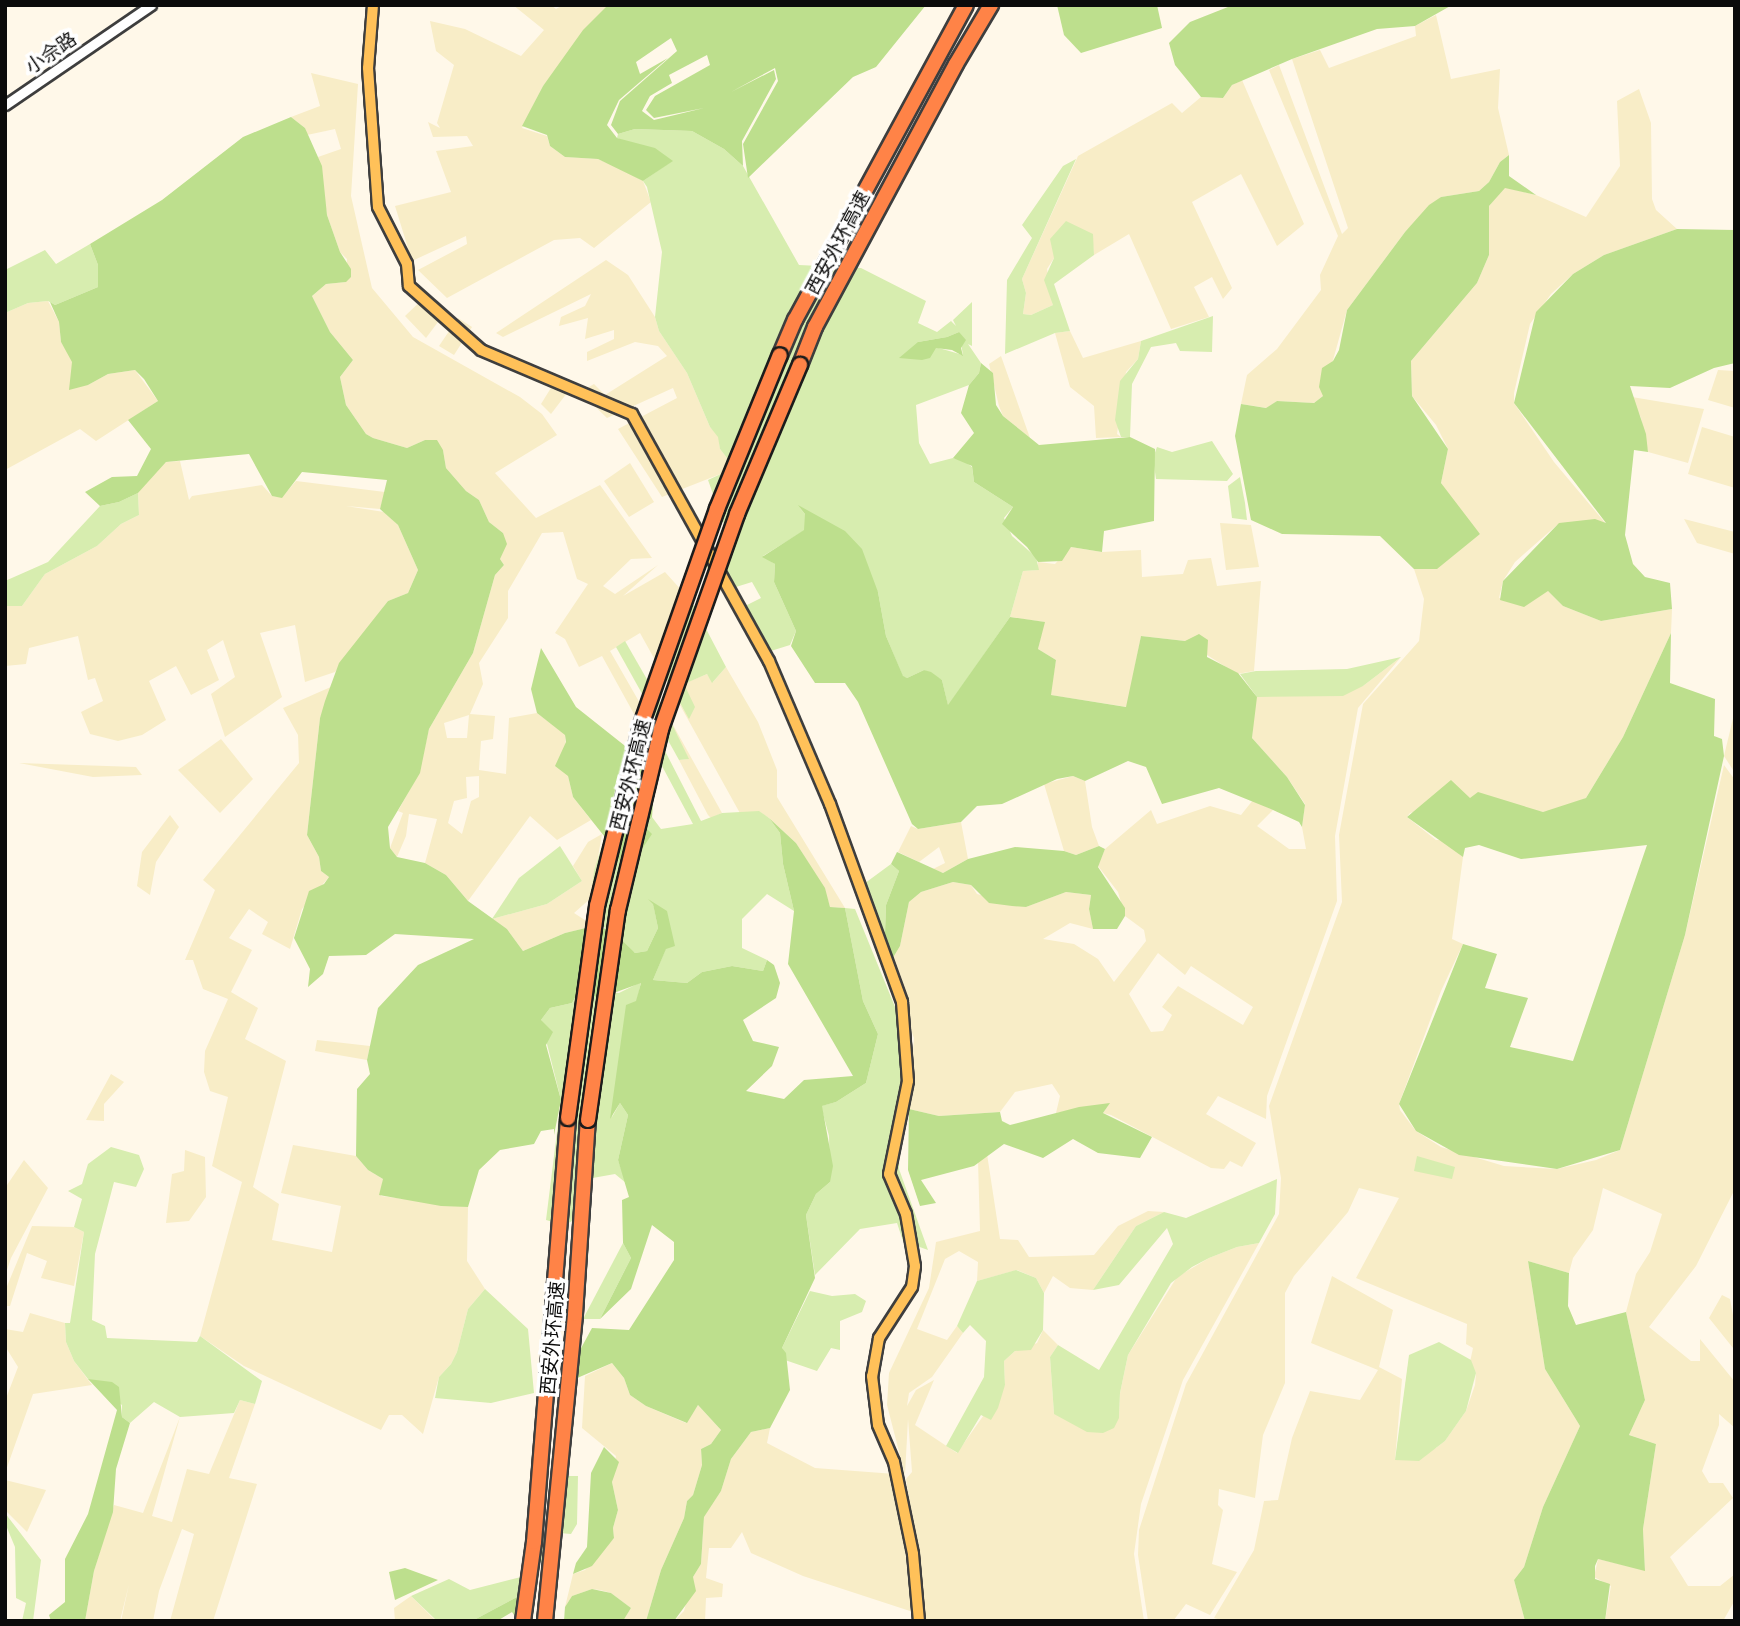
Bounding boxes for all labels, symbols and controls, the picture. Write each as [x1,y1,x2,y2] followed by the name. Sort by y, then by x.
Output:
[21,28,81,78] street label: 小佘路
[801,187,875,299] street label: 西安外环高速
[606,717,656,833] street label: 西安外环高速
[537,1280,569,1396] street label: 西安外环高速

